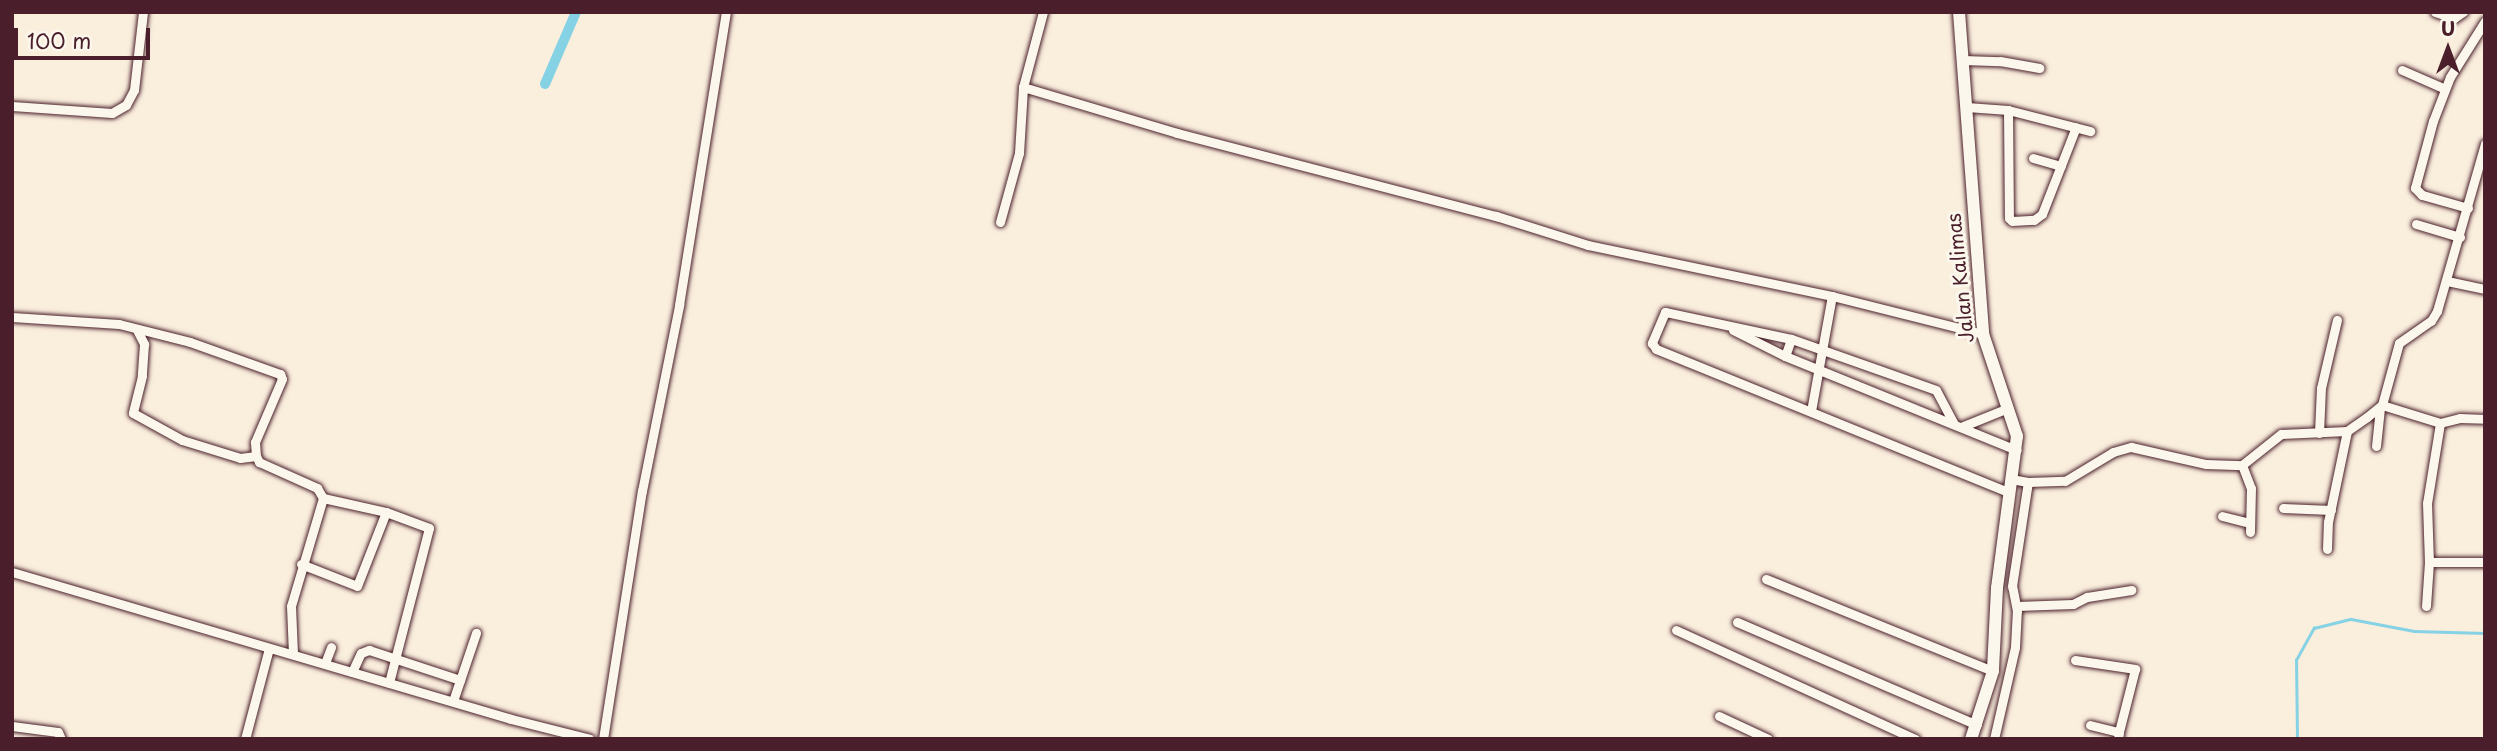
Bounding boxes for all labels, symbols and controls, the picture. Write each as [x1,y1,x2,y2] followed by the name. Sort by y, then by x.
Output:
[18,14,154,58] scale bar
[2413,14,2483,84] north arrow
[2441,14,2455,42] text: U
[27,24,91,56] text: 100 m
[1942,211,1978,345] street label: Jalan Kalimas

